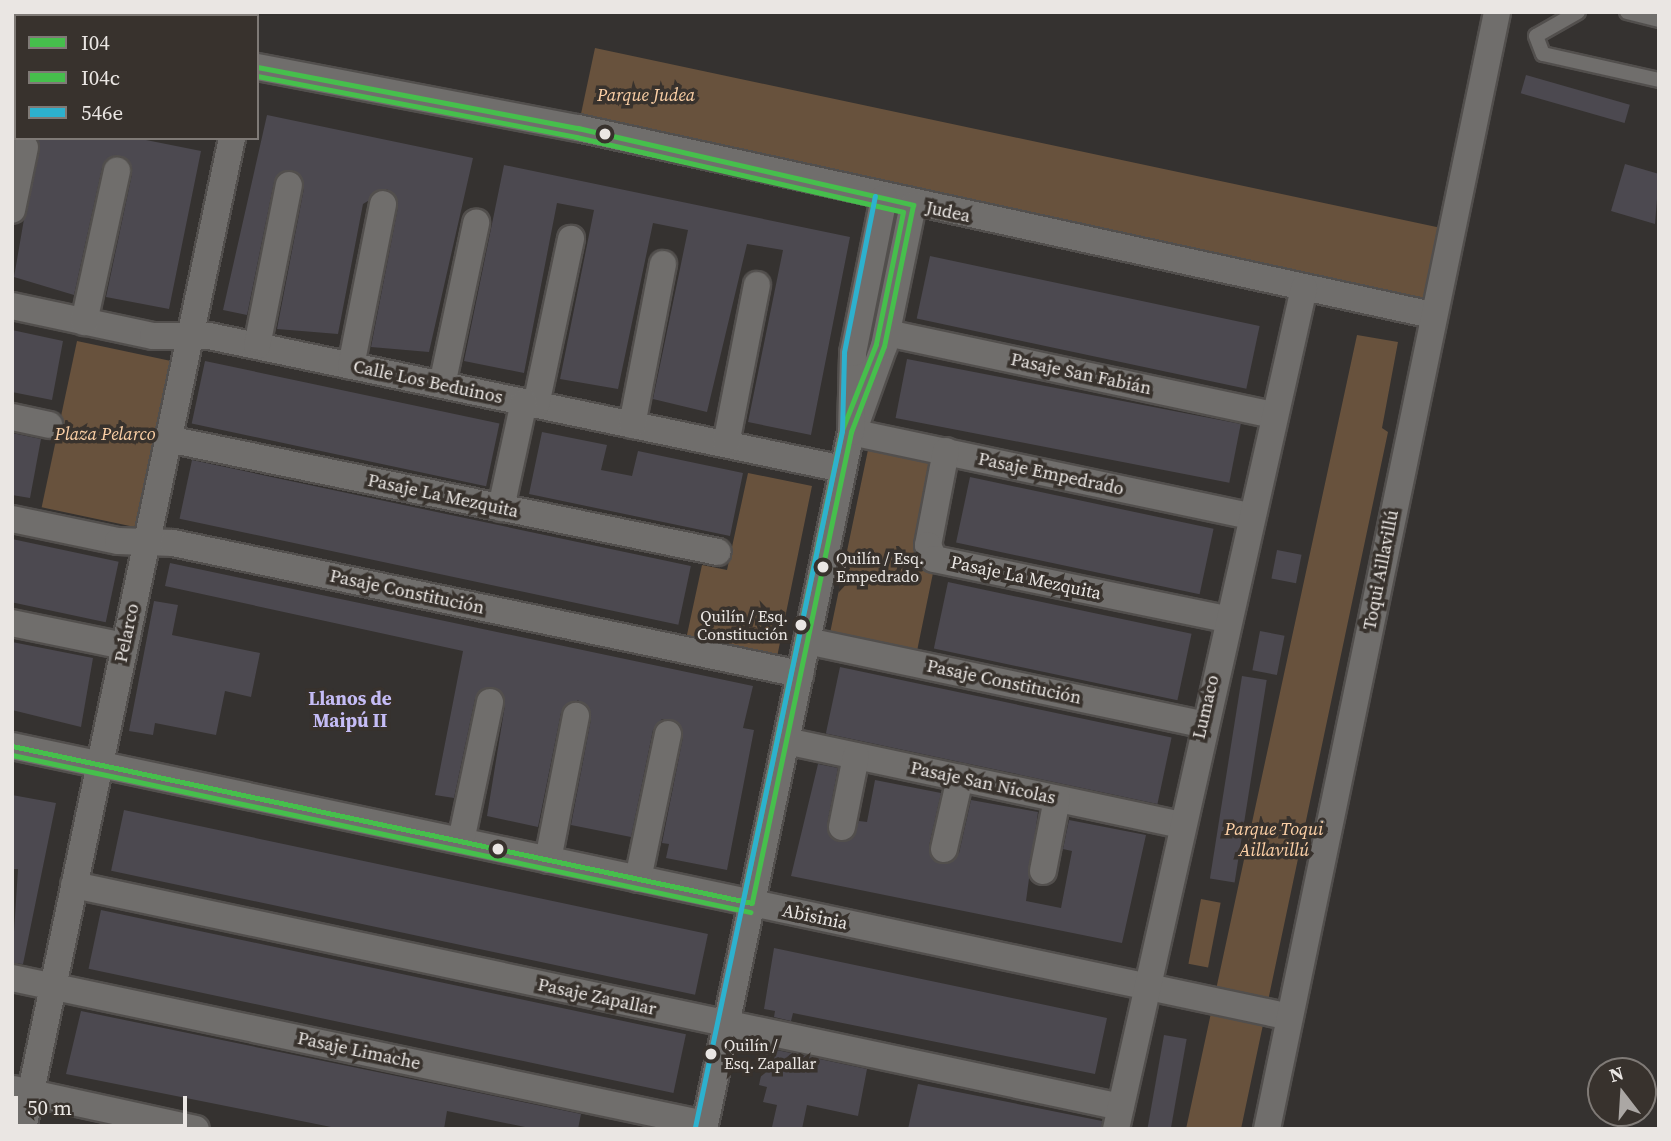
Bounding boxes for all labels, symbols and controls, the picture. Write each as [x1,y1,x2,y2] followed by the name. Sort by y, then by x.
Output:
[14,14,259,140] legend
[81,28,110,57] text: I04
[81,63,120,92] text: I04c
[597,84,695,106] park label: Parque Judea
[81,98,123,127] text: 546e
[598,127,612,141] unlabelled marker
[924,197,972,227] street label: Judea
[1009,349,1153,399] street label: Pasaje San Fabián
[351,356,505,408] street label: Calle Los Beduinos
[55,423,155,445] park label: Plaza Pelarco
[976,448,1126,500] street label: Pasaje Empedrado
[366,469,520,523] street label: Pasaje La Mezquita
[1359,508,1403,632] street label: Toqui Aillavillú
[836,548,924,586] place label: Quilín / Esq. Empedrado
[949,551,1103,605] street label: Pasaje La Mezquita
[816,560,830,574] marker: Quilín / Esq. Empedrado
[328,565,486,619] street label: Pasaje Constitución
[110,602,144,664] street label: Pelarco
[697,606,788,644] place label: Quilín / Esq. Constitución
[794,618,808,632] marker: Quilín / Esq. Constitución
[925,655,1083,709] street label: Pasaje Constitución
[1188,673,1224,741] street label: Lumaco
[308,688,392,732] district label: Llanos de Maipú II
[909,757,1057,809] street label: Pasaje San Nicolas
[1225,819,1323,862] park label: Parque Toqui Aillavillú
[491,842,505,856] unlabelled marker
[780,900,850,934] street label: Abisinia
[536,974,658,1020] street label: Pasaje Zapallar
[296,1027,422,1075] street label: Pasaje Limache
[724,1035,816,1073] place label: Quilín / Esq. Zapallar
[704,1047,718,1061] marker: Quilín / Esq. Zapallar
[1587,1057,1657,1127] north arrow
[1606,1059,1627,1088] text: N
[18,1082,191,1126] scale bar
[27,1093,72,1122] text: 50 m

